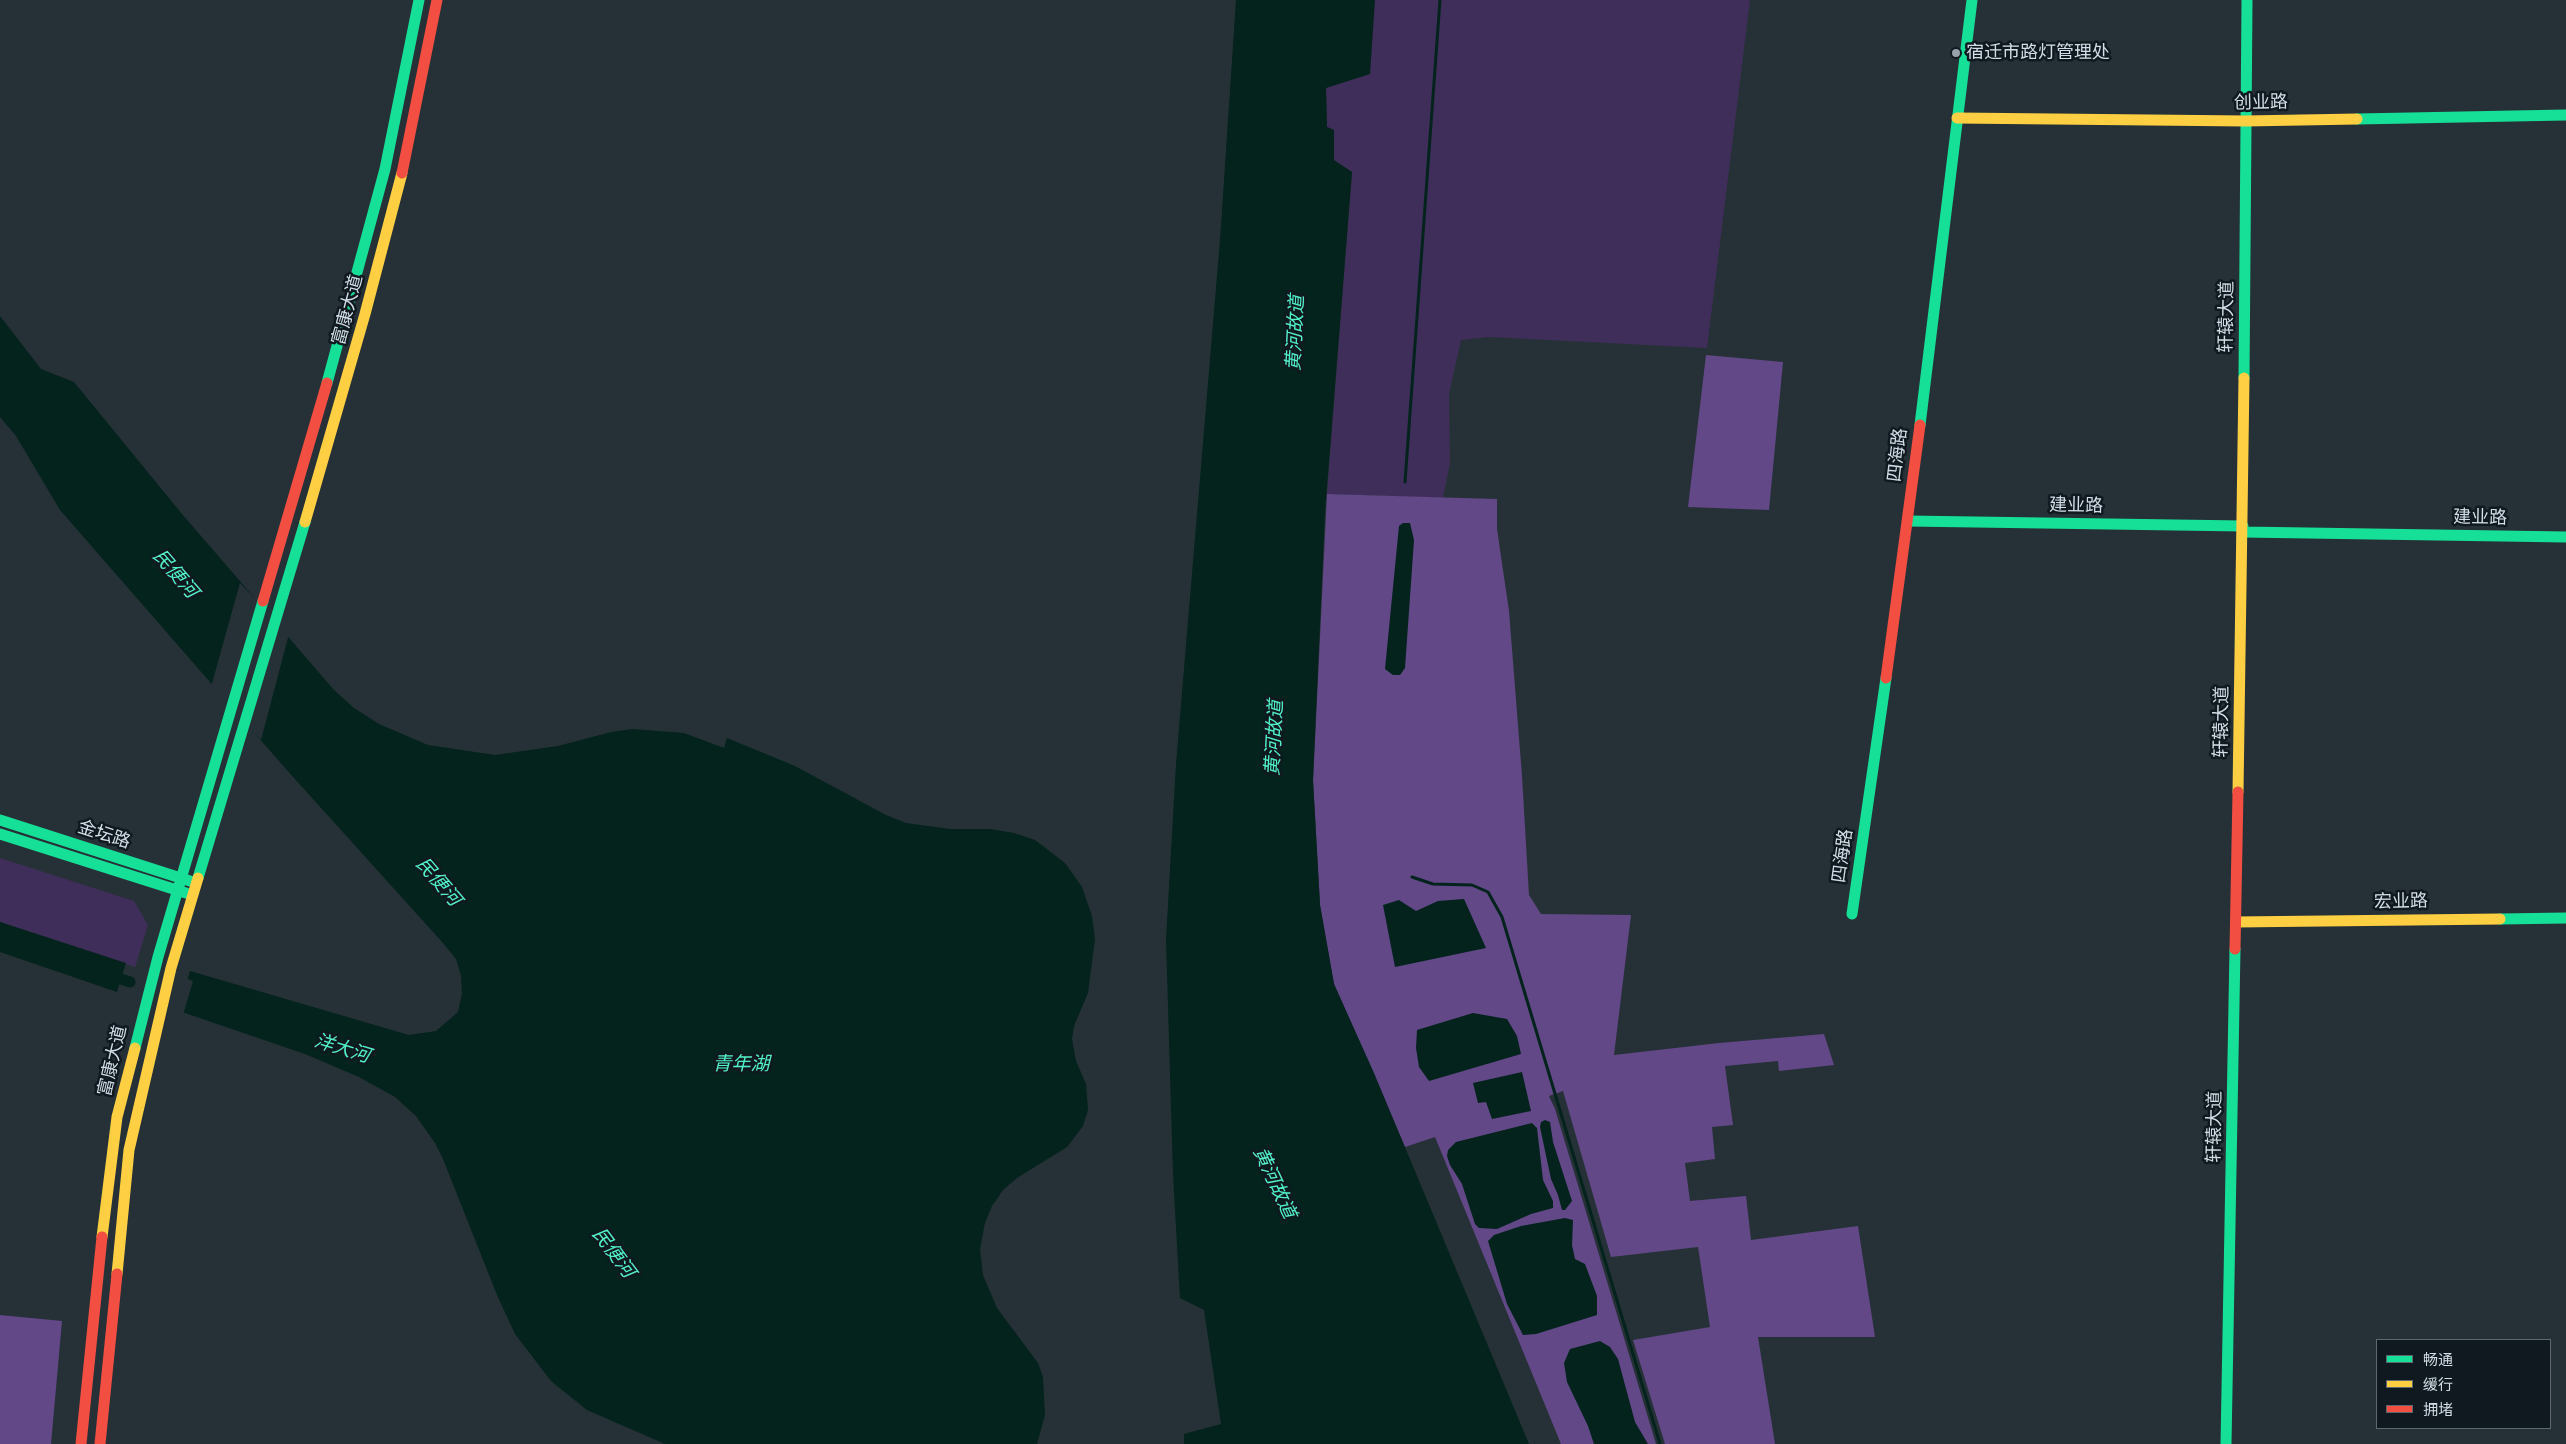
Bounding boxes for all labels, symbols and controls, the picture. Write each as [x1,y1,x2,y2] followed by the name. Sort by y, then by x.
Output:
[1966,42,2110,64] place label: 宿迁市路灯管理处
[1950,47,1962,59] marker: 宿迁市路灯管理处
[2234,92,2288,114] street label: 创业路
[328,272,368,348] street label: 富康大道
[2216,281,2238,353] street label: 轩辕大道
[1283,294,1309,372] water label: 黄河故道
[1884,427,1912,483] street label: 四海路
[2049,495,2103,517] street label: 建业路
[2453,507,2507,529] street label: 建业路
[148,545,202,603] water label: 民便河
[2211,686,2233,758] street label: 轩辕大道
[1262,699,1288,777] water label: 黄河故道
[75,816,133,854] street label: 金坛路
[1829,828,1857,884] street label: 四海路
[411,853,465,911] water label: 民便河
[2374,891,2428,913] street label: 宏业路
[94,1023,132,1099] street label: 富康大道
[311,1030,373,1068] water label: 洋大河
[713,1054,769,1076] water label: 青年湖
[2204,1091,2226,1163] street label: 轩辕大道
[1248,1144,1300,1222] water label: 黄河故道
[587,1223,639,1283] water label: 民便河
[2376,1339,2551,1429] legend
[2423,1351,2453,1368] text: 畅通
[2423,1376,2453,1393] text: 缓行
[2423,1401,2453,1418] text: 拥堵

